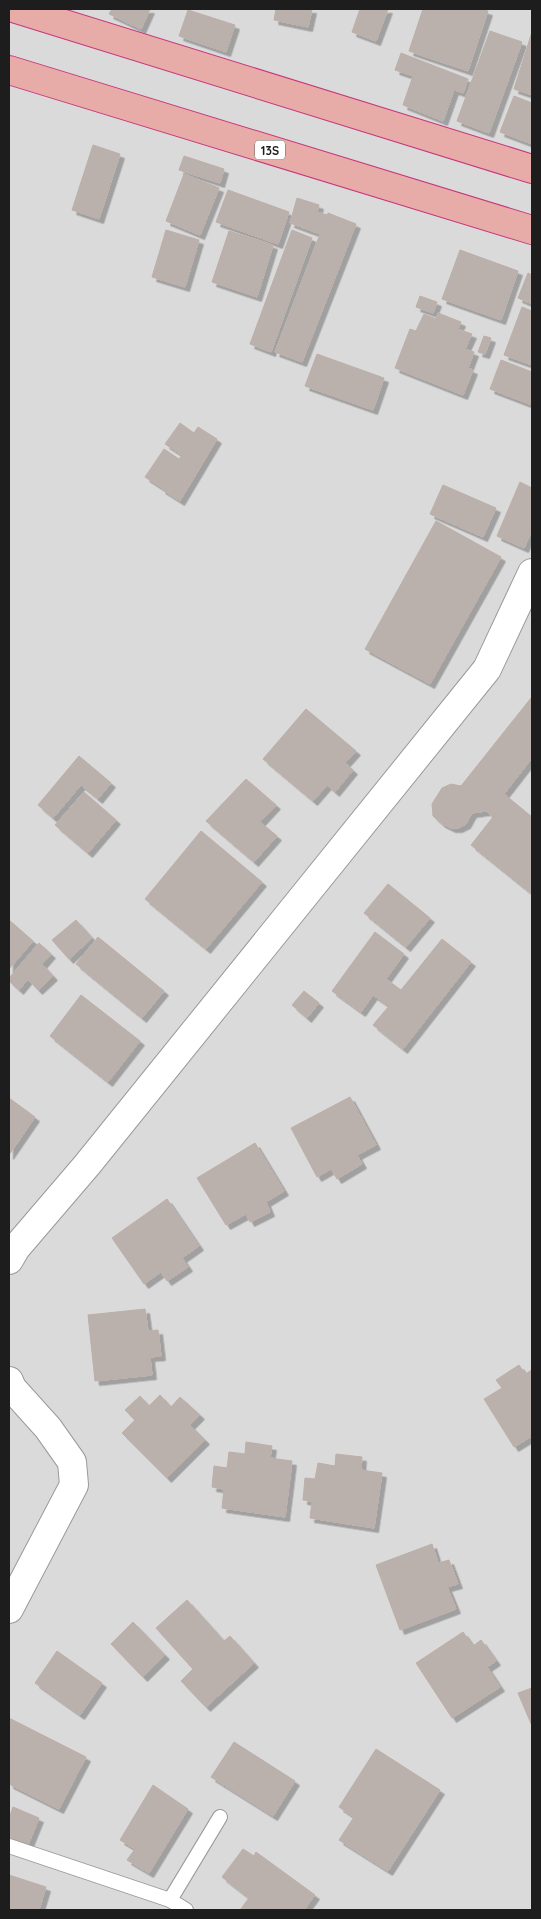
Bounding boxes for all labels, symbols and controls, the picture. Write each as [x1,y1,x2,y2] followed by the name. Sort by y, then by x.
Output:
[255,140,285,160] road number: 13S

